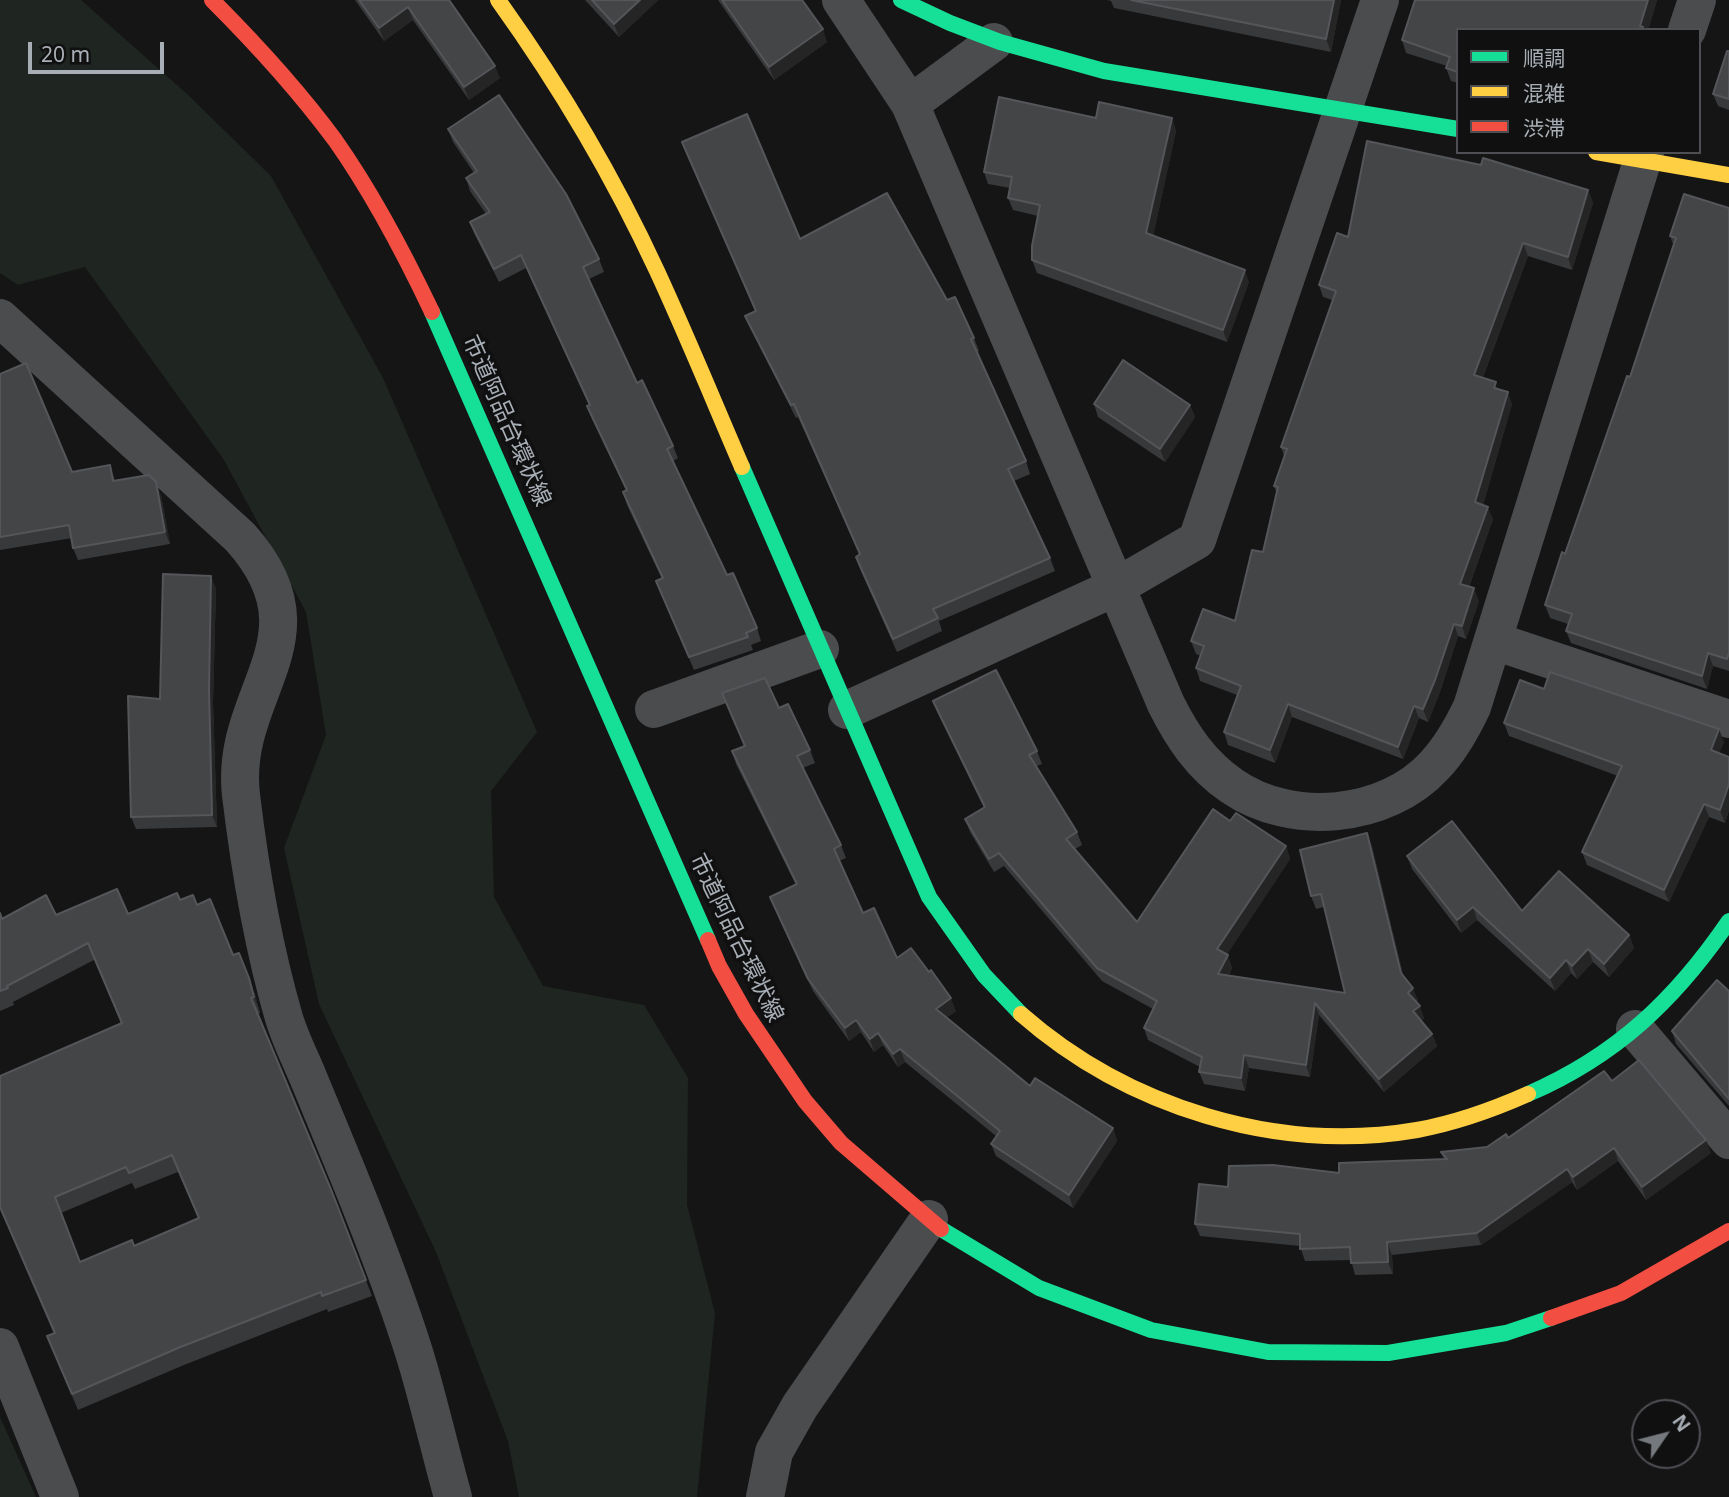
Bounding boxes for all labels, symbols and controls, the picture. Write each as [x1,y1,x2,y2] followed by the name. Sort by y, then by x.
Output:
[32,28,168,72] scale bar
[1456,28,1701,154] legend
[41,40,90,68] text: 20 m
[1523,44,1565,72] text: 順調
[1523,79,1565,107] text: 混雑
[1523,114,1565,142] text: 渋滞
[456,331,556,511] street label: 市道阿品台環状線
[683,849,789,1027] street label: 市道阿品台環状線
[1631,1399,1701,1469] north arrow
[1666,1409,1697,1437] text: N

